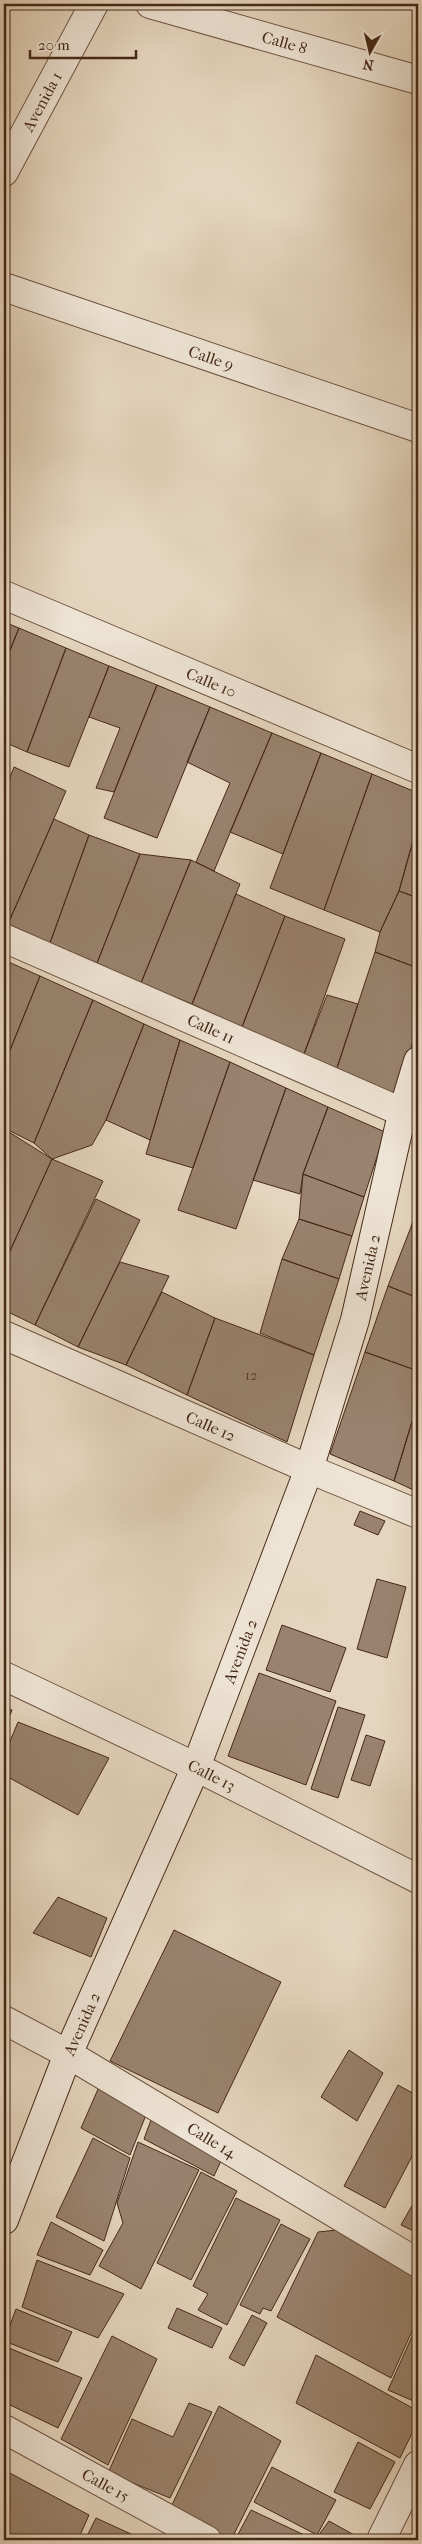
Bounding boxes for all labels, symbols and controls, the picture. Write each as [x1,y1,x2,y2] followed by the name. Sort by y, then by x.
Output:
[260,27,310,58] street label: Calle 8
[30,28,136,60] scale bar
[344,28,394,78] north arrow
[38,36,70,54] text: 20 m
[361,55,375,74] text: N
[18,68,65,135] street label: Avenida 1
[186,341,236,374] street label: Calle 9
[183,663,239,701] street label: Calle 10
[184,1010,238,1047] street label: Calle 11
[350,1232,384,1303] street label: Avenida 2
[245,1367,257,1384] house number: 12
[183,1407,239,1445] street label: Calle 12
[219,1616,261,1687] street label: Avenida 2
[185,1755,239,1795] street label: Calle 13
[59,1989,104,2059] street label: Avenida 2
[184,2118,240,2162] street label: Calle 14
[79,2464,133,2505] street label: Calle 15

